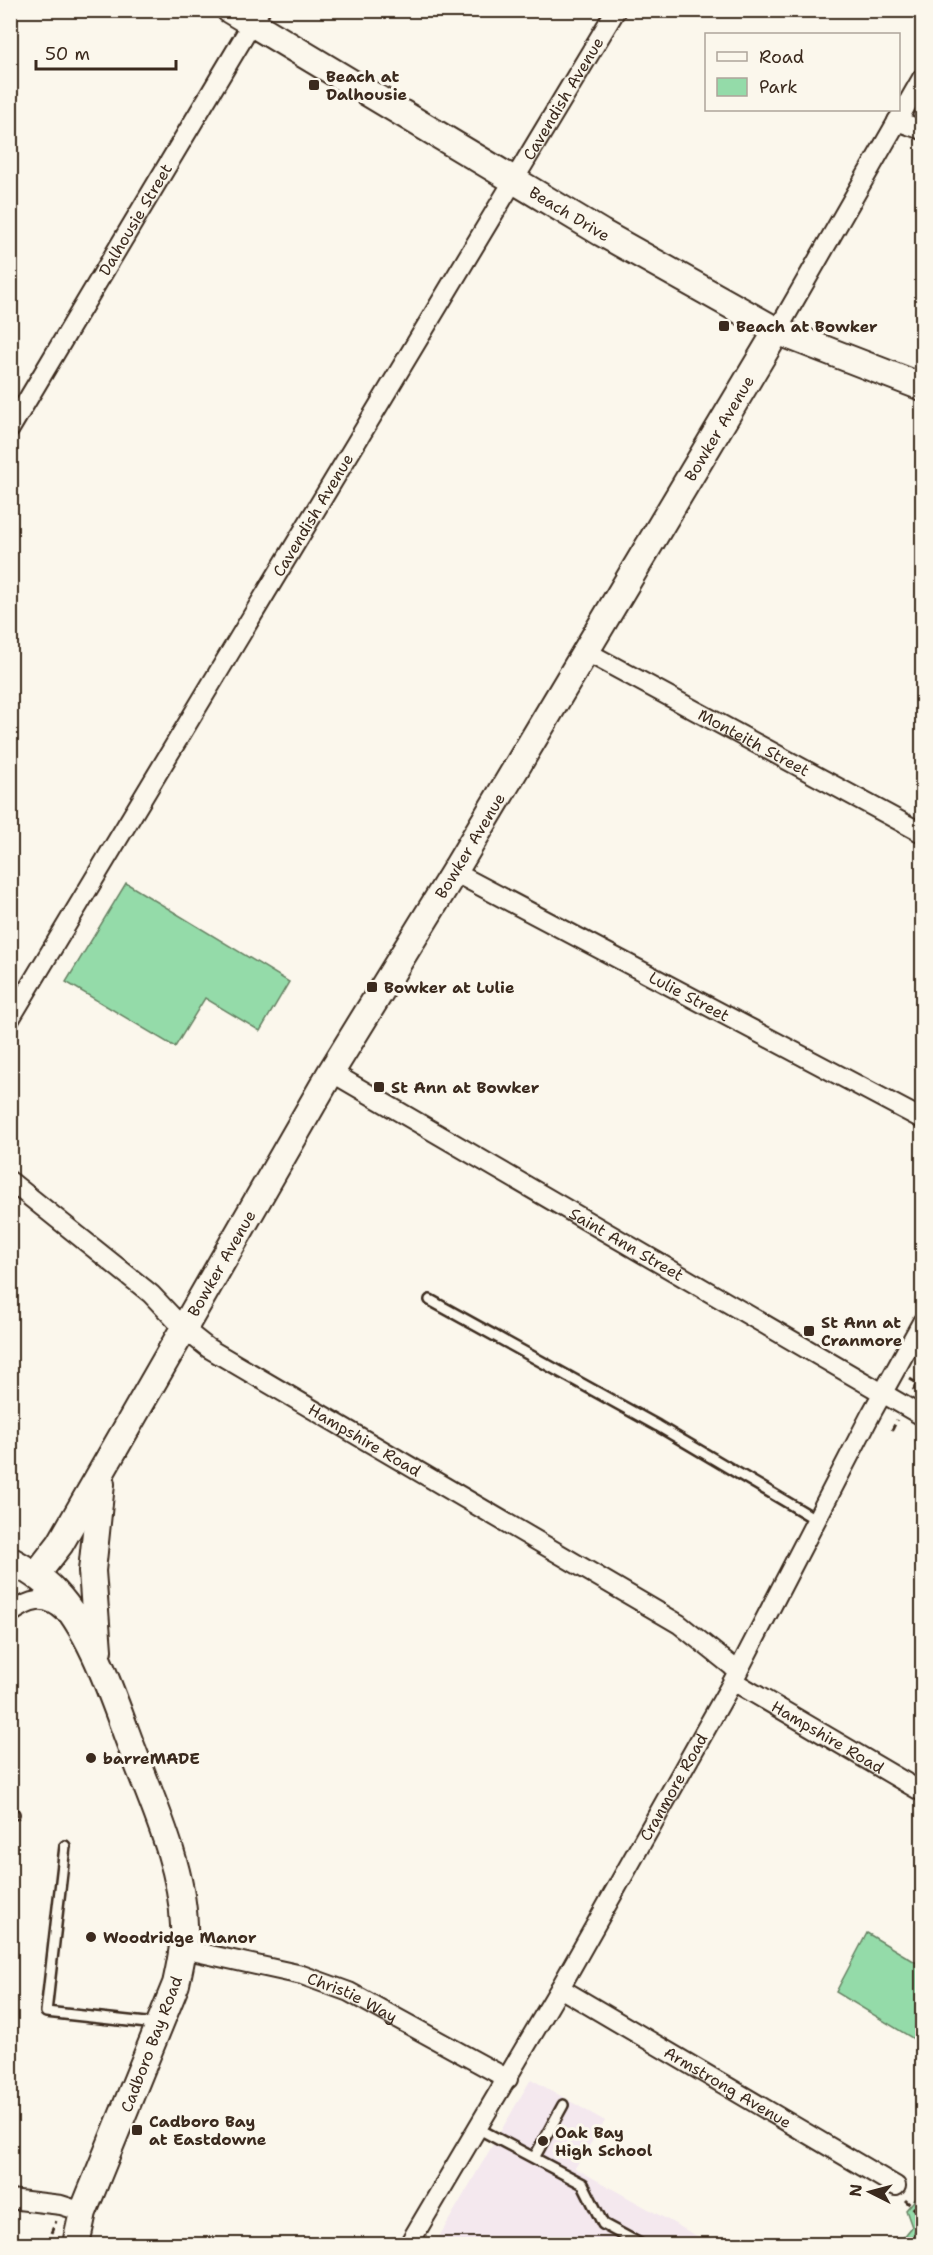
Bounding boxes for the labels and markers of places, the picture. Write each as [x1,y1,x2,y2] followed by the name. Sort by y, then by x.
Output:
[326,66,407,105] place label: Beach at Dalhousie
[307,78,321,92] marker: Beach at Dalhousie
[736,316,878,337] place label: Beach at Bowker
[717,319,731,333] marker: Beach at Bowker
[384,977,515,998] place label: Bowker at Lulie
[365,980,379,994] marker: Bowker at Lulie
[391,1077,540,1098] place label: St Ann at Bowker
[372,1080,386,1094] marker: St Ann at Bowker
[821,1312,903,1351] place label: St Ann at Cranmore
[802,1324,816,1338] marker: St Ann at Cranmore
[103,1748,200,1769] place label: barreMADE
[84,1751,98,1765] marker: barreMADE
[103,1927,257,1948] place label: Woodridge Manor
[84,1930,98,1944] marker: Woodridge Manor
[149,2111,267,2150] place label: Cadboro Bay at Eastdowne
[555,2122,653,2161] place label: Oak Bay High School
[130,2123,144,2137] marker: Cadboro Bay at Eastdowne
[536,2134,550,2148] marker: Oak Bay High School

